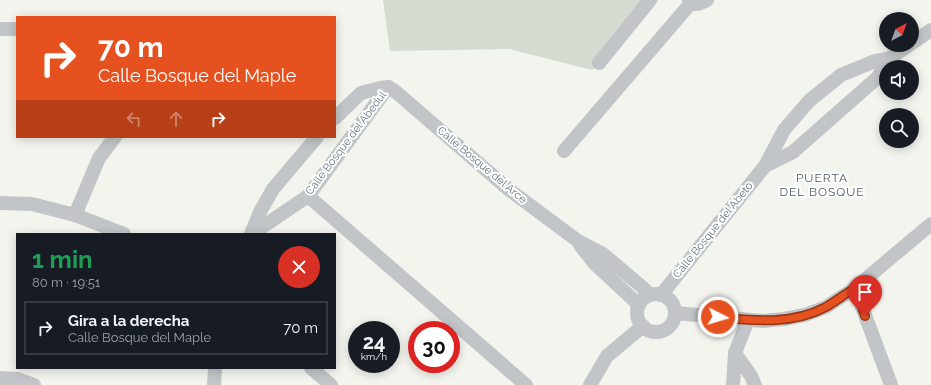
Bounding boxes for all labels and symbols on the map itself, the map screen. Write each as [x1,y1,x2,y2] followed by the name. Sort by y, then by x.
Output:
[879,12,919,52] north arrow
[303,89,389,197] street label: Calle Bosque del Abedul
[435,124,530,206] street label: Calle Bosque del Arce
[779,171,865,199] district label: PUERTA DEL BOSQUE
[670,179,756,281] street label: Calle Bosque del Abeto
[848,275,882,316] pin
[697,296,739,338] position arrow
[408,321,460,373] speed limit sign: 30

